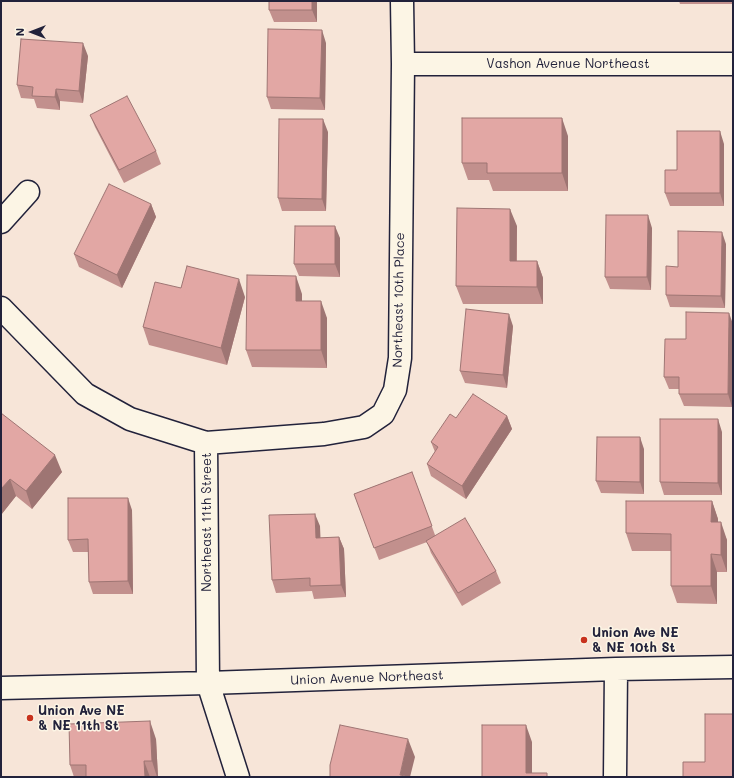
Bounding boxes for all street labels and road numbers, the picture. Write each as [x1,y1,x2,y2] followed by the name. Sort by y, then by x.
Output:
[486,56,650,72] street label: Vashon Avenue Northeast
[390,232,408,368] street label: Northeast 10th Place
[199,452,215,592] street label: Northeast 11th Street
[290,668,444,688] street label: Union Avenue Northeast

